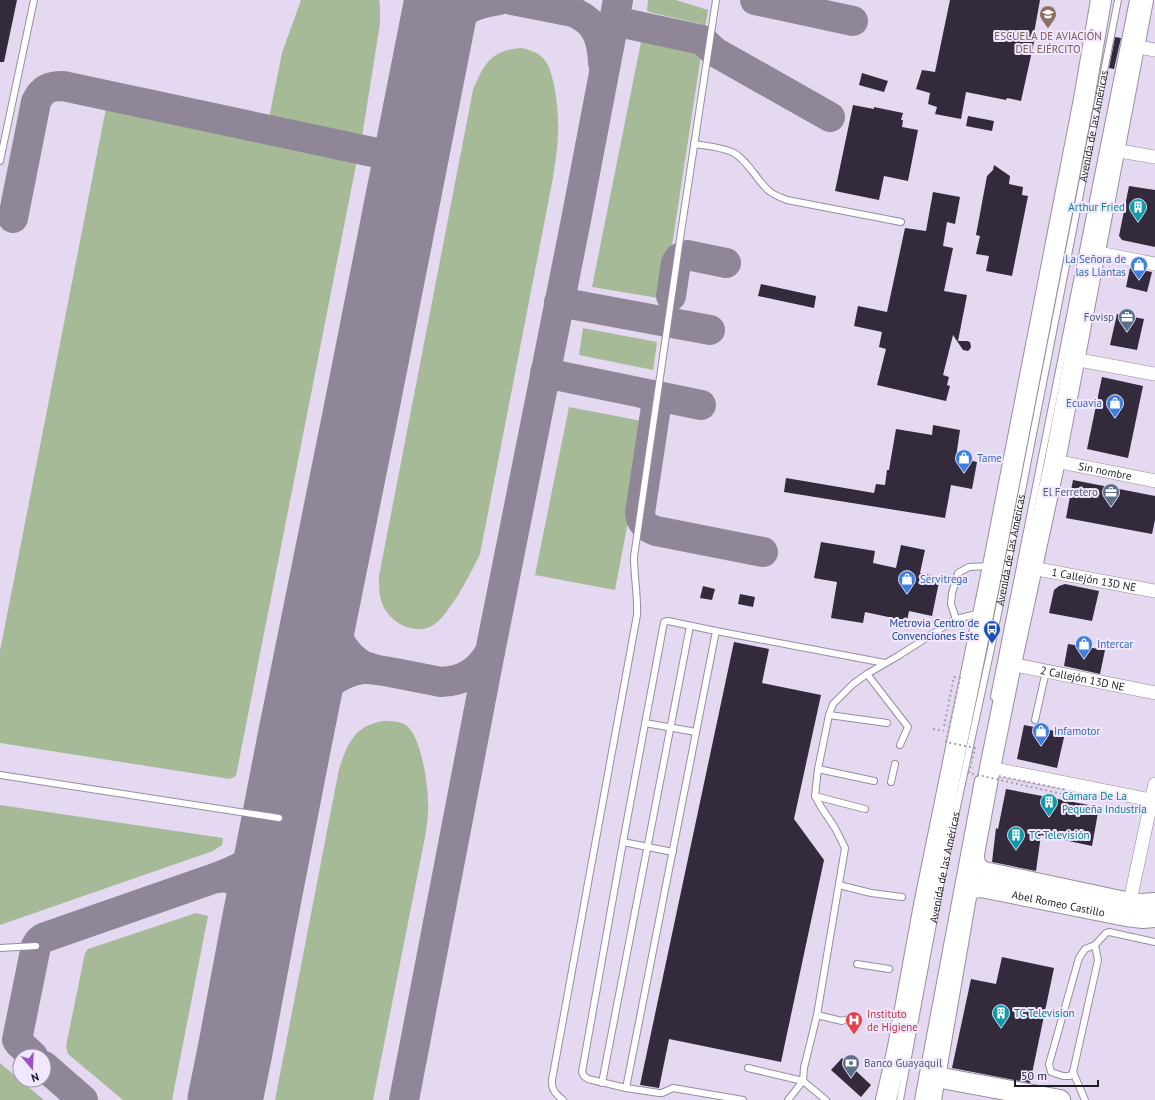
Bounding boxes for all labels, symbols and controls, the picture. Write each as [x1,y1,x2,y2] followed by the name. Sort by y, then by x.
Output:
[1038,4,1058,29] school or university icon: ESCUELA DE AVIACIÓN DEL EJÉRCITO
[994,29,1102,56] place label: ESCUELA DE AVIACIÓN DEL EJÉRCITO
[1076,69,1111,183] street label: Avenida de las Américas
[1128,197,1148,222] building icon: Arthur Fried
[1068,200,1125,214] place label: Arthur Fried
[1065,252,1126,279] place label: La Señora de las Llantas
[1129,255,1149,280] shop icon: La Señora de las Llantas
[1117,307,1137,332] office icon: Fovisp
[1084,310,1114,324] place label: Fovisp
[1105,393,1125,418] shop icon: Ecuavía
[1066,396,1102,410] place label: Ecuavía
[954,448,974,473] shop icon: Tame
[977,451,1002,465] place label: Tame
[1077,459,1133,483] street label: Sin nombre
[1101,482,1121,507] office icon: El Ferretero
[1043,485,1098,499] place label: El Ferretero
[993,493,1028,607] street label: Avenida de las Américas
[1050,565,1137,594] street label: 1 Callejón 13D NE
[897,569,917,594] shop icon: Servitrega
[920,572,968,586] place label: Servitrega
[890,616,979,643] place label: Metrovia Centro de Convenciones Este
[982,619,1002,644] bus stop icon: Metrovia Centro de Convenciones Este
[1074,634,1094,659] shop icon: Intercar
[1097,637,1134,651] place label: Intercar
[1039,663,1126,694] street label: 2 Callejón 13D NE
[1031,721,1051,746] shop icon: Infamotor
[1054,724,1101,738] place label: Infamotor
[1062,789,1147,816] place label: Cámara De La Pequeña Industria
[1039,792,1059,817] building icon: Cámara De La Pequeña Industria
[926,810,963,924] street label: Avenida de las Américas
[1006,825,1026,850] building icon: TC Televisión
[1029,828,1090,842] place label: TC Televisión
[1011,887,1106,920] street label: Abel Romeo Castillo
[991,1003,1011,1028] building icon: TC Television
[1014,1006,1075,1020] place label: TC Television
[867,1007,918,1034] place label: Instituto de Higiene
[844,1010,864,1035] hospital icon: Instituto de Higiene
[12,1048,52,1088] north arrow
[841,1053,861,1078] bank icon: Banco Guayaquil
[864,1056,943,1070] place label: Banco Guayaquil
[1015,1062,1098,1088] scale bar
[1021,1068,1047,1083] text: 50 m
[30,1070,41,1085] text: N

